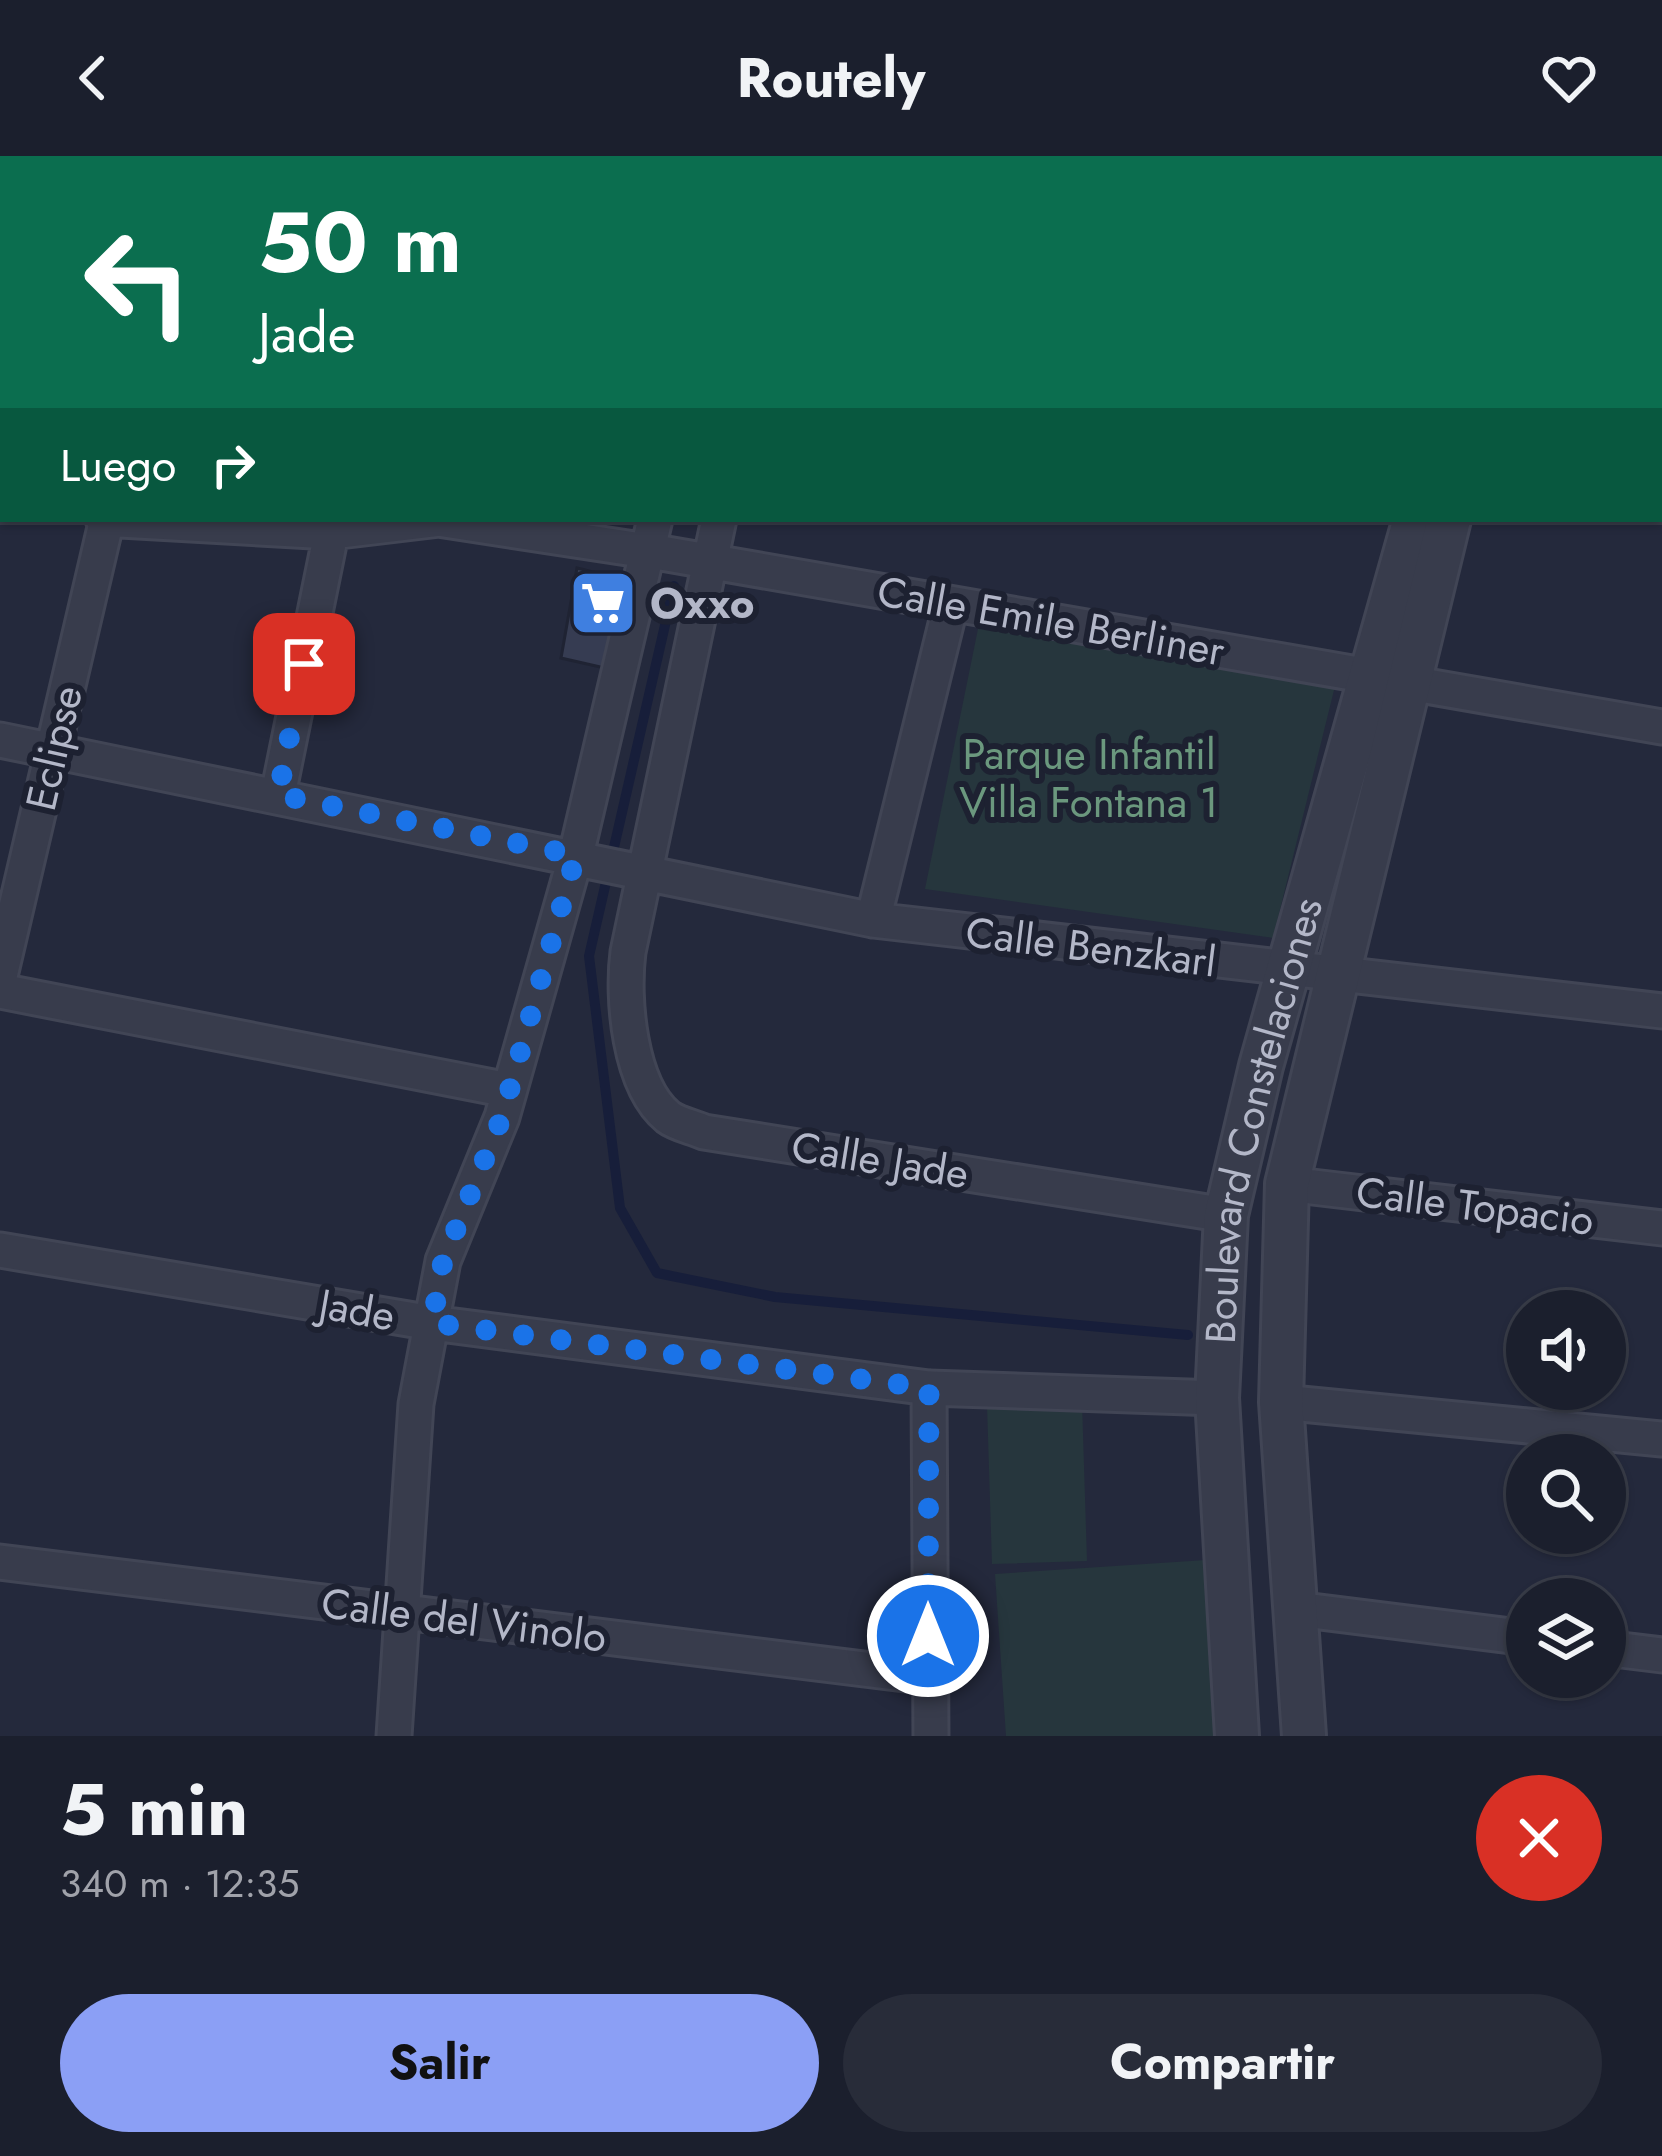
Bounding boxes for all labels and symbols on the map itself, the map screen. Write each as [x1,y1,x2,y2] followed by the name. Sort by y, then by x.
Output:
[873,560,1230,682] street label: Calle Emile Berliner
[568,568,638,638] supermarket icon: Oxxo
[650,573,755,634] place label: Oxxo
[253,613,355,715] pin
[10,680,98,816] street label: Eclipse
[959,724,1219,833] park label: Parque Infantil Villa Fontana 1
[1189,890,1338,1345] street label: Boulevard Constelaciones
[962,901,1220,993] street label: Calle Benzkarl
[787,1116,973,1204] street label: Calle Jade
[1353,1161,1597,1251] street label: Calle Topacio
[309,1273,400,1347] street label: Jade
[318,1572,610,1668] street label: Calle del Vinolo
[865,1573,991,1699] position arrow

